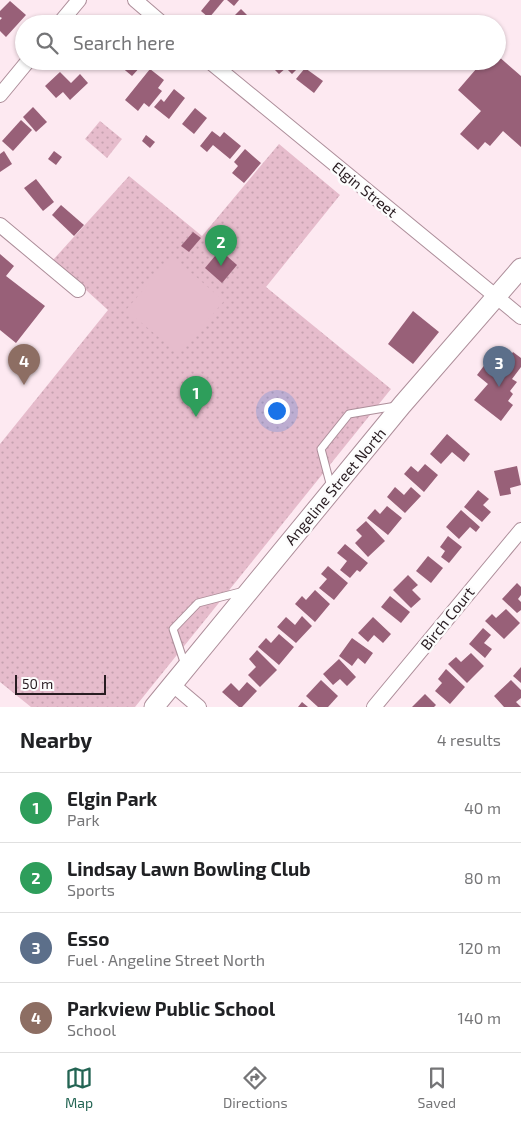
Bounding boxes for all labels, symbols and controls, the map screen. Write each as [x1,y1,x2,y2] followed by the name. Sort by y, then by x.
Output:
[15,15,506,70] search box
[33,29,61,57] icon: search
[73,31,175,54] text: Search here
[329,157,401,221] street label: Elgin Street
[205,225,237,266] pin: 2
[8,344,40,385] pin: 4
[483,346,515,387] pin: 3
[180,376,212,417] pin: 1
[264,398,290,424] your location
[281,424,389,548] street label: Angeline Street North
[416,583,478,653] street label: Birch Court
[15,672,106,695] scale bar
[22,675,53,692] text: 50 m
[20,727,92,752] text: Nearby
[437,730,501,749] text: 4 results
[67,787,157,810] text: Elgin Park
[33,798,39,817] text: 1
[464,798,501,817] text: 40 m
[67,810,100,829] text: Park
[67,857,311,880] text: Lindsay Lawn Bowling Club
[31,868,41,887] text: 2
[464,868,501,887] text: 80 m
[67,880,115,899] text: Sports
[67,927,109,950] text: Esso
[31,938,41,957] text: 3
[458,938,501,957] text: 120 m
[67,950,265,969] text: Fuel · Angeline Street North
[67,997,275,1020] text: Parkview Public School
[31,1008,41,1027] text: 4
[458,1008,501,1027] text: 140 m
[67,1020,116,1039] text: School
[65,1064,93,1111] tab: Map
[223,1064,288,1111] tab: Directions
[418,1064,456,1111] tab: Saved

